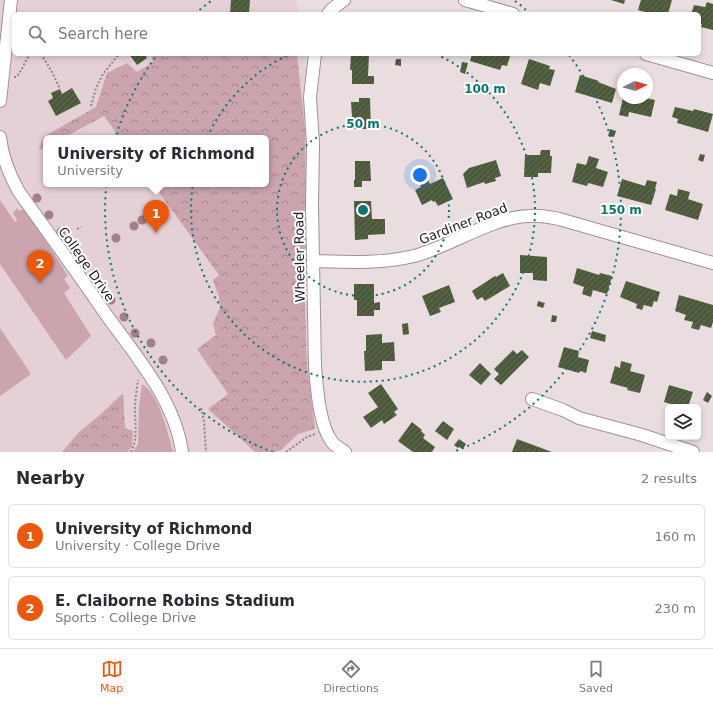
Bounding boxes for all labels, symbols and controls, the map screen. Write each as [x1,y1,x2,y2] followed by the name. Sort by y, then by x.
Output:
[12,12,701,56] search box
[26,23,48,45] icon: search
[58,25,148,43] text: Search here
[617,68,653,104] north arrow
[464,82,506,96] text: 100 m
[346,117,380,131] text: 50 m
[43,135,269,187] popup
[57,145,255,163] text: University of Richmond
[57,163,123,178] text: University
[410,165,430,185] your location
[143,200,169,233] pin: 1
[417,200,509,247] street label: Gardiner Road
[356,203,370,217] centre of rings
[600,203,642,217] text: 150 m
[291,211,308,303] street label: Wheeler Road
[55,224,118,304] street label: College Drive
[27,250,53,283] pin: 2
[665,404,701,440] map controls
[665,404,701,440] button: layers
[16,468,85,488] text: Nearby
[641,471,697,486] text: 2 results
[55,520,252,538] text: University of Richmond
[25,529,35,544] text: 1
[654,529,696,544] text: 160 m
[55,538,220,553] text: University · College Drive
[55,592,295,610] text: E. Claiborne Robins Stadium
[25,601,35,616] text: 2
[654,601,696,616] text: 230 m
[55,610,196,625] text: Sports · College Drive
[100,658,123,695] tab: Map
[323,658,379,695] tab: Directions
[579,658,613,695] tab: Saved

